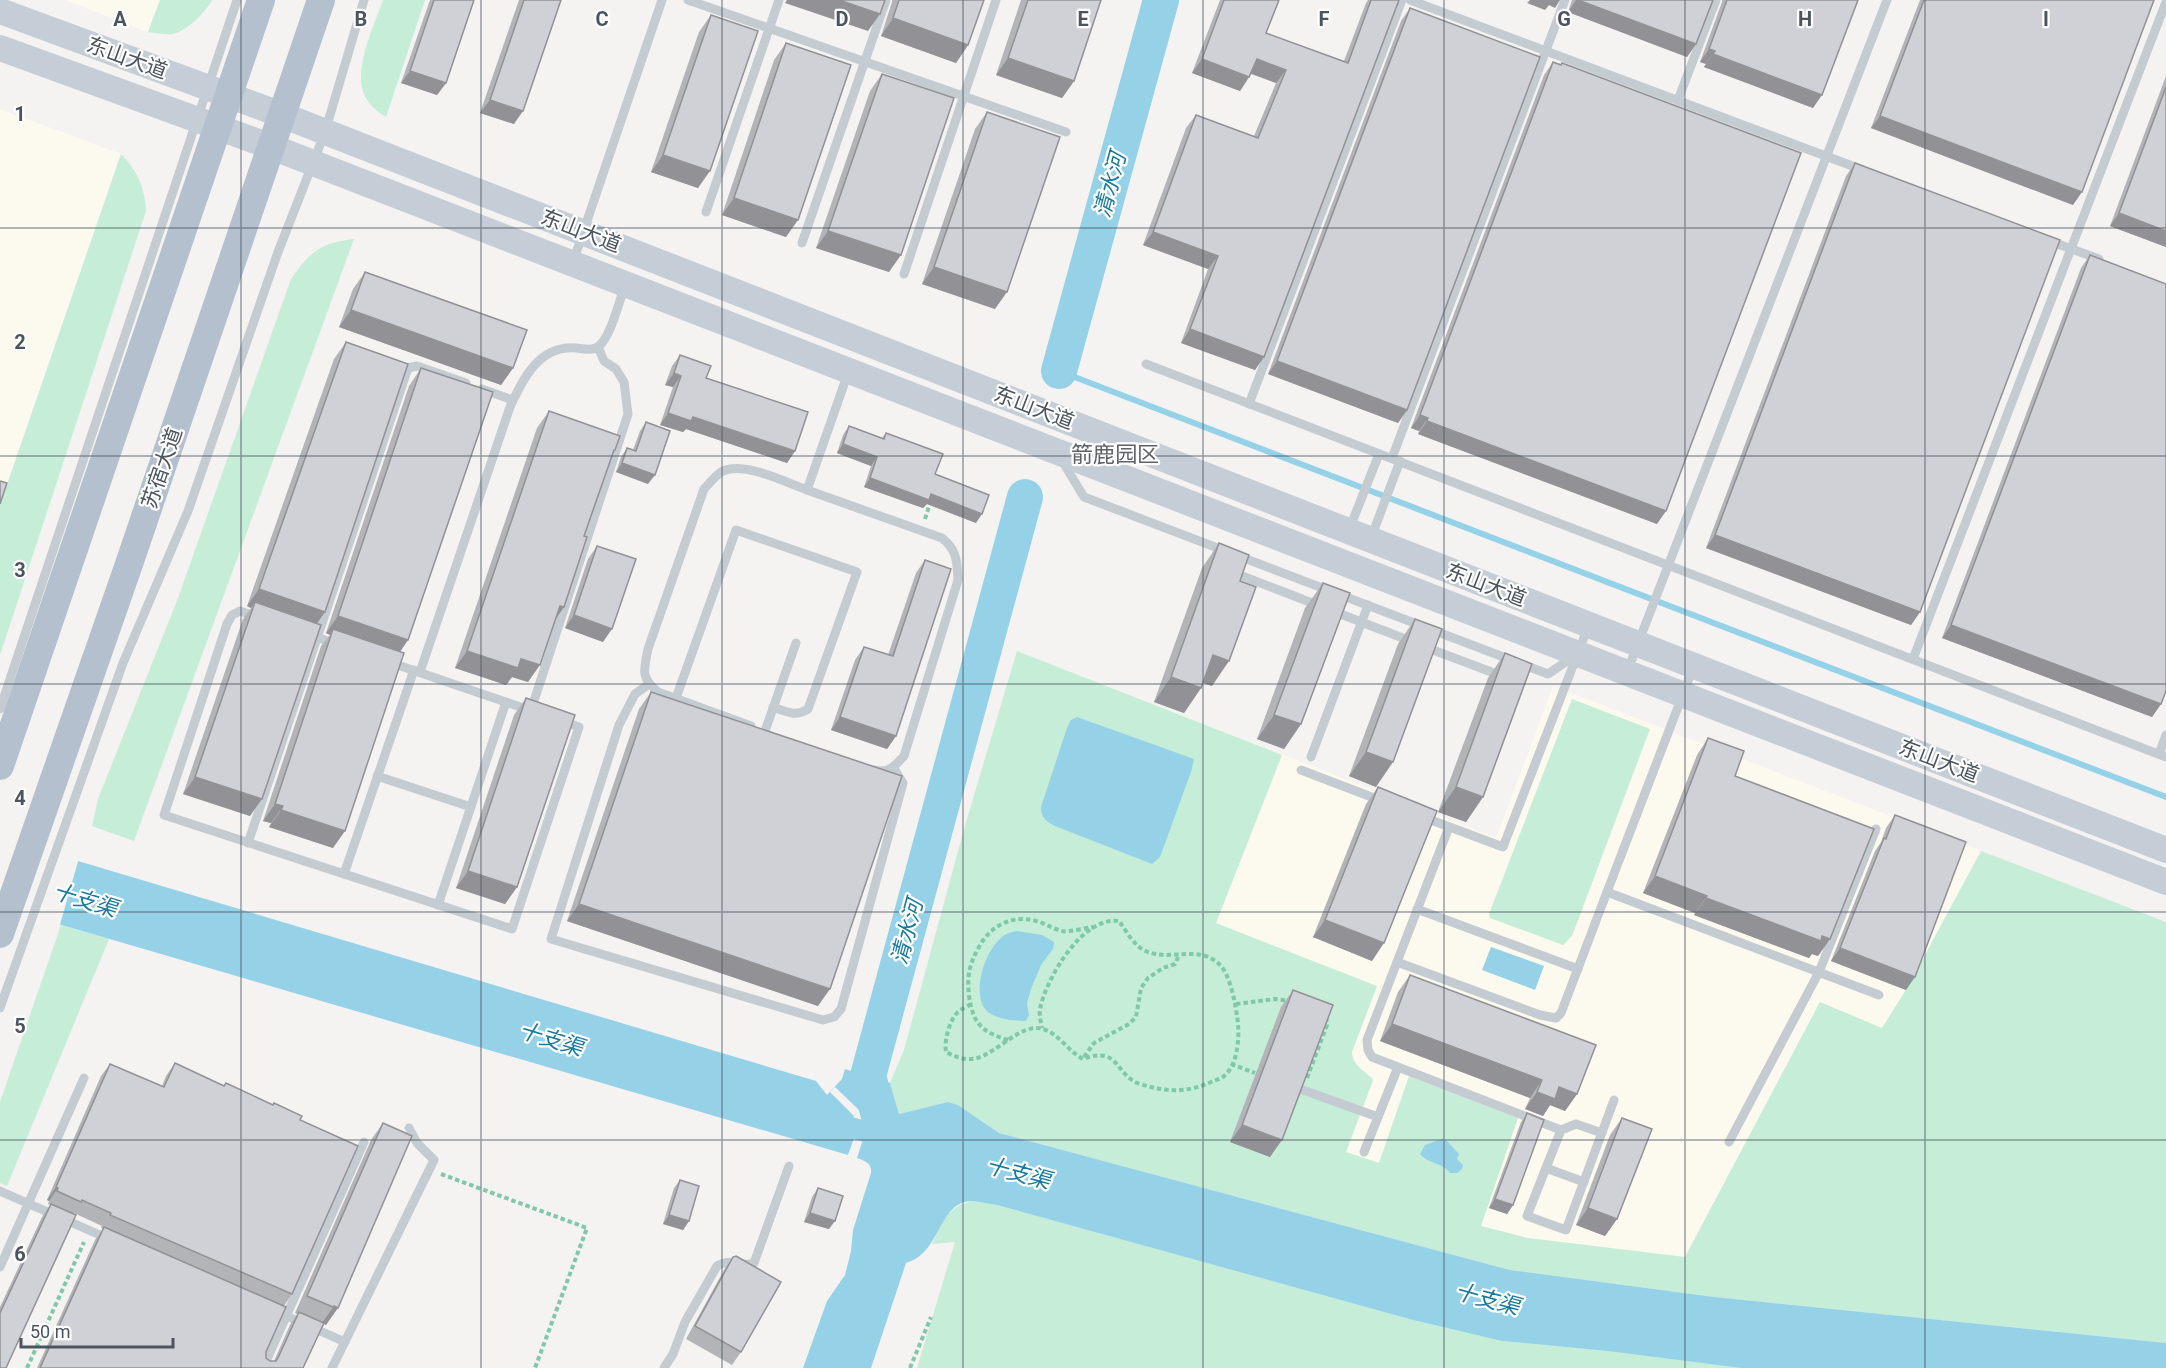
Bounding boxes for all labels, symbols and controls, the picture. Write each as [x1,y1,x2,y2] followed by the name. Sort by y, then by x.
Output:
[113,7,127,31] text: A
[355,7,367,31] text: B
[595,7,609,31] text: C
[836,7,849,31] text: D
[1077,7,1089,31] text: E
[1319,7,1330,31] text: F
[1557,7,1571,31] text: G
[1798,7,1812,31] text: H
[2043,7,2049,31] text: I
[83,32,171,84] street label: 东山大道
[14,102,26,126] text: 1
[1089,146,1132,220] water label: 清水河
[537,205,625,257] street label: 东山大道
[14,330,26,354] text: 2
[990,382,1078,434] street label: 东山大道
[137,424,187,512] street label: 苏宿大道
[1071,442,1159,467] district label: 箭鹿园区
[14,558,26,582] text: 3
[1442,559,1530,611] street label: 东山大道
[1895,735,1983,787] street label: 东山大道
[14,786,26,810] text: 4
[50,878,123,922] water label: 十支渠
[886,893,929,967] water label: 清水河
[14,1014,26,1038] text: 5
[516,1017,589,1061] water label: 十支渠
[983,1152,1056,1194] water label: 十支渠
[14,1242,26,1266] text: 6
[1452,1278,1525,1320] water label: 十支渠
[21,1311,172,1349] scale bar
[30,1321,70,1342] text: 50 m

